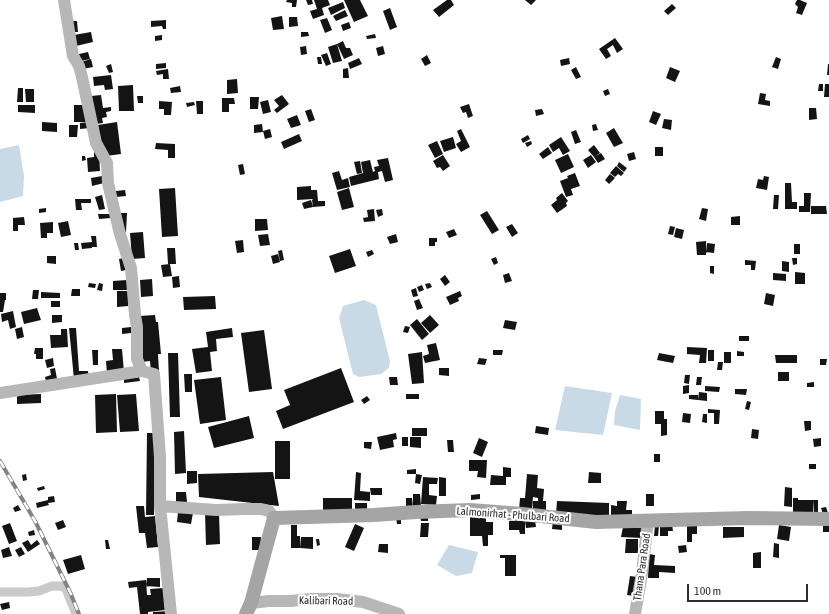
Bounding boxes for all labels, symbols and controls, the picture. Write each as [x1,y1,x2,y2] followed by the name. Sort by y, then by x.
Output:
[456,504,570,526] street label: Lalmonirhat - Phulbari Road
[631,532,653,602] street label: Thana Para Road
[689,576,810,602] scale bar
[694,584,721,598] text: 100 m
[299,594,353,608] street label: Kalibari Road

